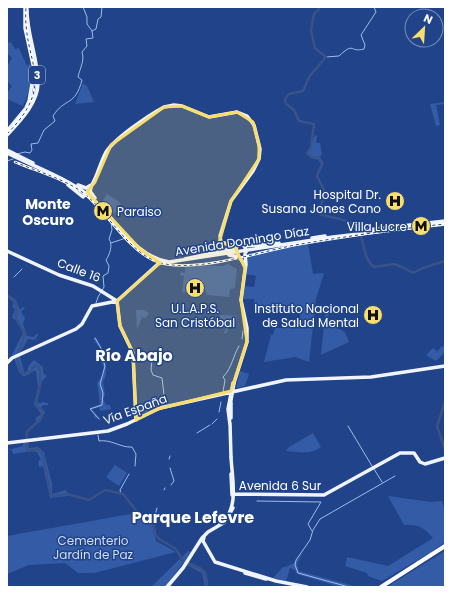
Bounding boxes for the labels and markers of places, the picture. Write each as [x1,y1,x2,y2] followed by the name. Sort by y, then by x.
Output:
[262,186,381,217] place label: Hospital Dr. Susana Jones Cano
[384,190,406,212] hospital icon: Hospital Dr. Susana Jones Cano
[92,200,114,222] metro station icon: Paraiso
[117,203,162,220] place label: Paraiso
[410,215,432,237] metro station icon: Villa Lucre
[347,218,407,235] place label: Villa Lucre
[184,277,206,299] hospital icon: U.L.A.P.S. San Cristóbal
[155,300,235,331] place label: U.L.A.P.S. San Cristóbal
[254,300,359,331] place label: Instituto Nacional de Salud Mental
[362,304,384,326] hospital icon: Instituto Nacional de Salud Mental

